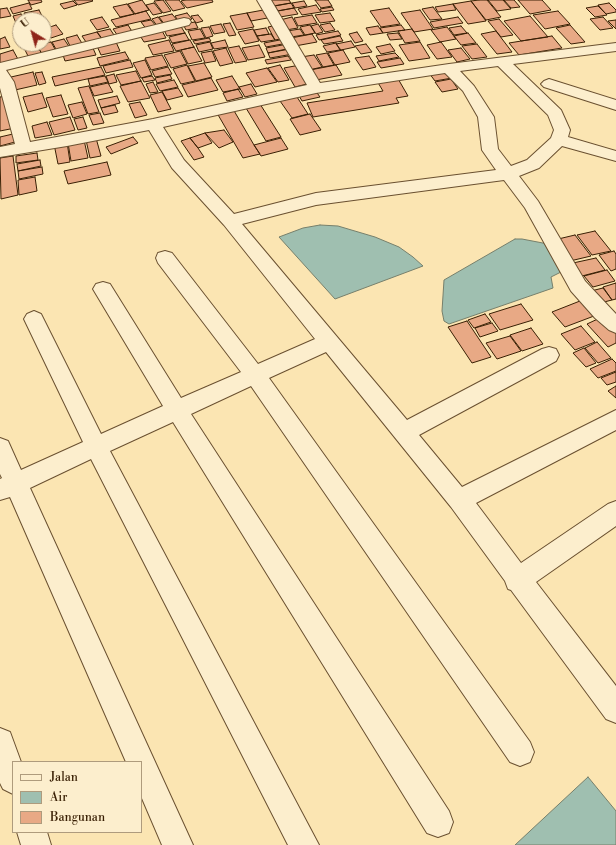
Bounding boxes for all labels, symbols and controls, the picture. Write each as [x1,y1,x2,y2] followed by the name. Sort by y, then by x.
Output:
[12,12,52,52] north arrow
[18,15,33,31] text: U
[12,761,142,833] legend
[50,770,78,785] text: Jalan
[50,790,67,805] text: Air
[50,810,105,825] text: Bangunan

